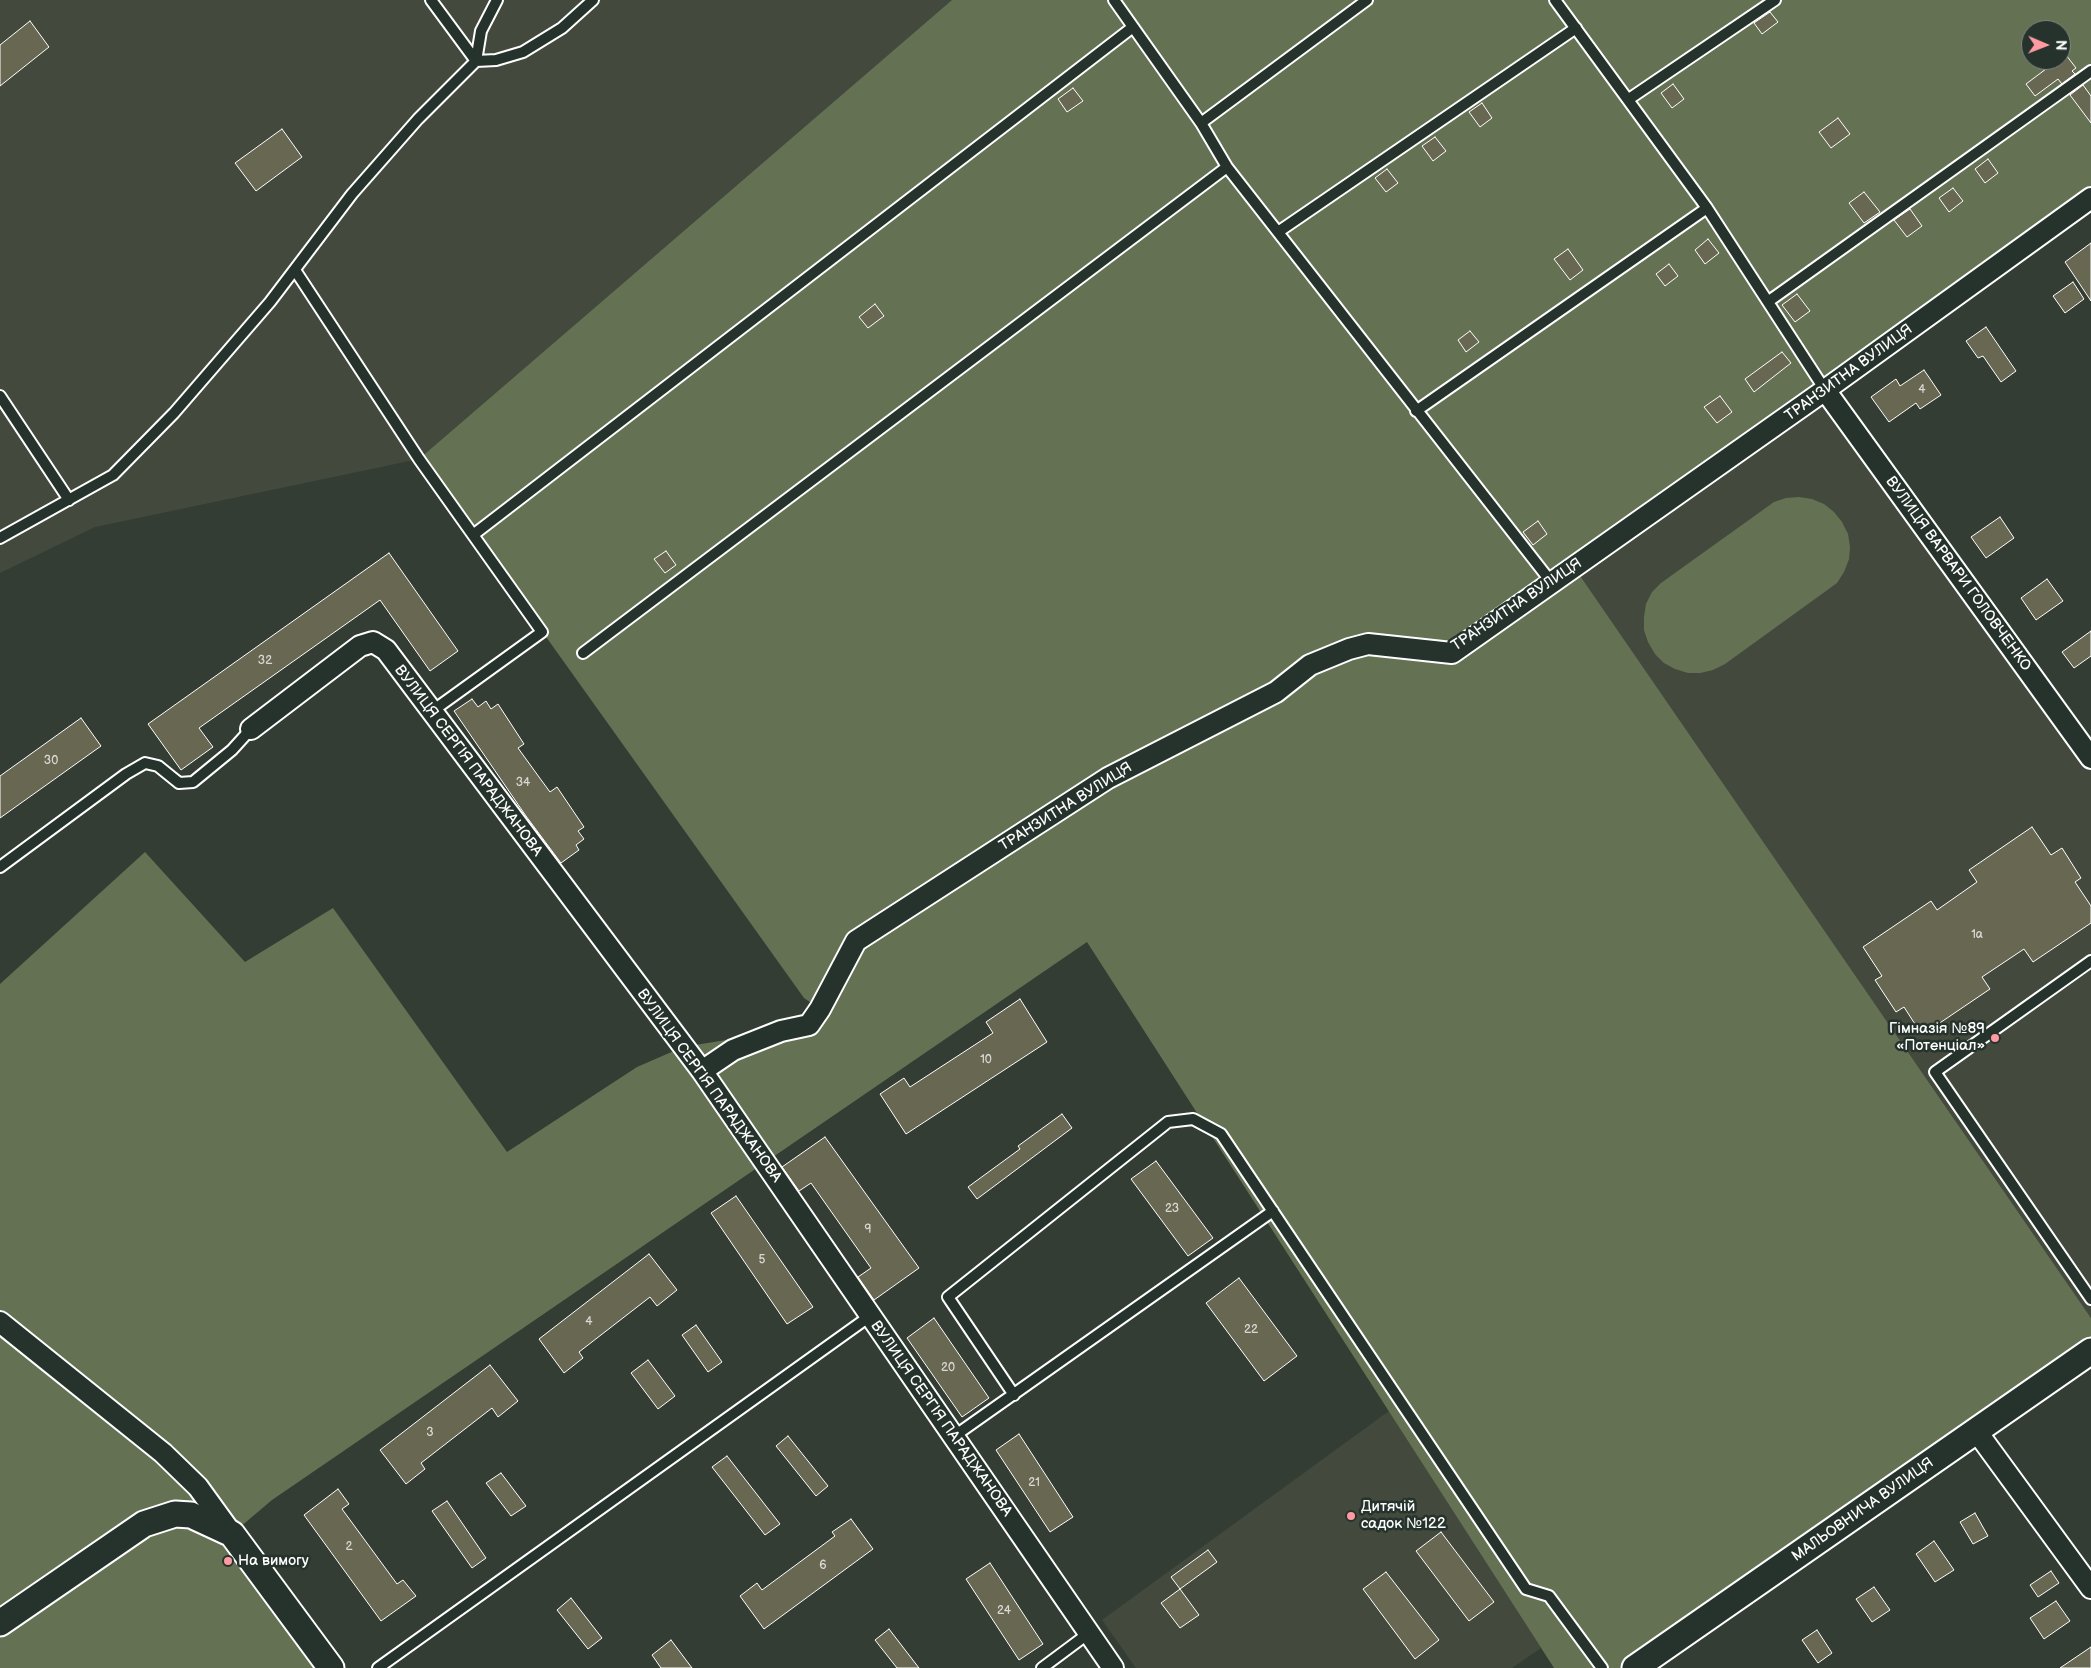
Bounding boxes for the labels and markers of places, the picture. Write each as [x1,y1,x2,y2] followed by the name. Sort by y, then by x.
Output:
[1889,1020,1985,1055] place label: Гімназія №89 «Потенціал»
[1989,1032,2001,1044] marker: Гімназія №89 «Потенціал»
[1361,1498,1446,1533] place label: Дитячій садок №122
[1345,1510,1357,1522] marker: Дитячій садок №122
[238,1552,309,1570] place label: На вимогу
[222,1555,234,1567] marker: На вимогу

